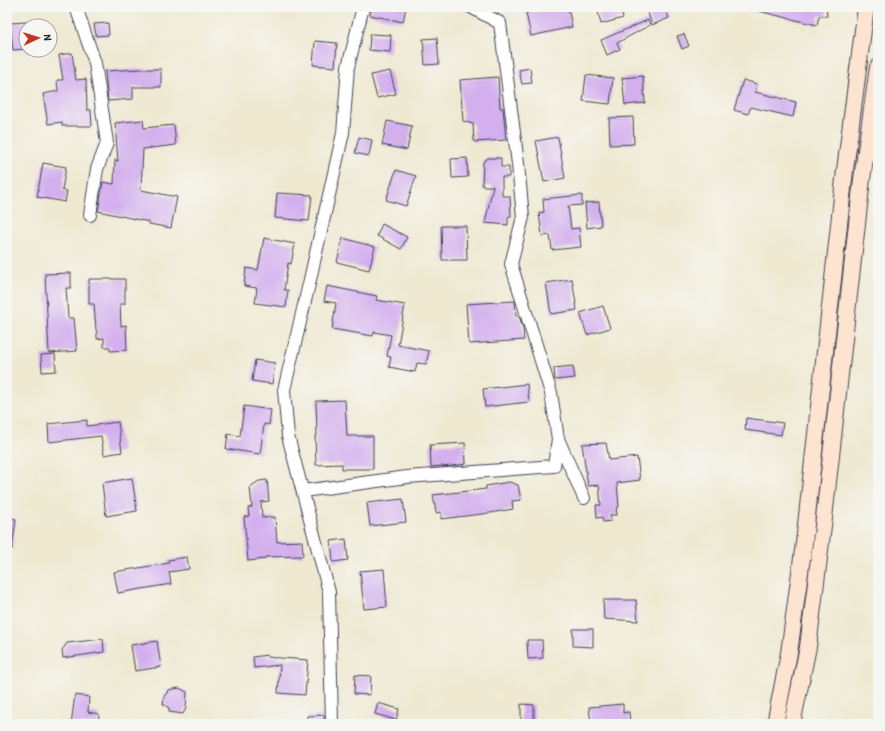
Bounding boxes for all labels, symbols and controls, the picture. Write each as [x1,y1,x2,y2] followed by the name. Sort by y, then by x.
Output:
[18,18,58,58] north arrow
[41,34,55,41] text: N

